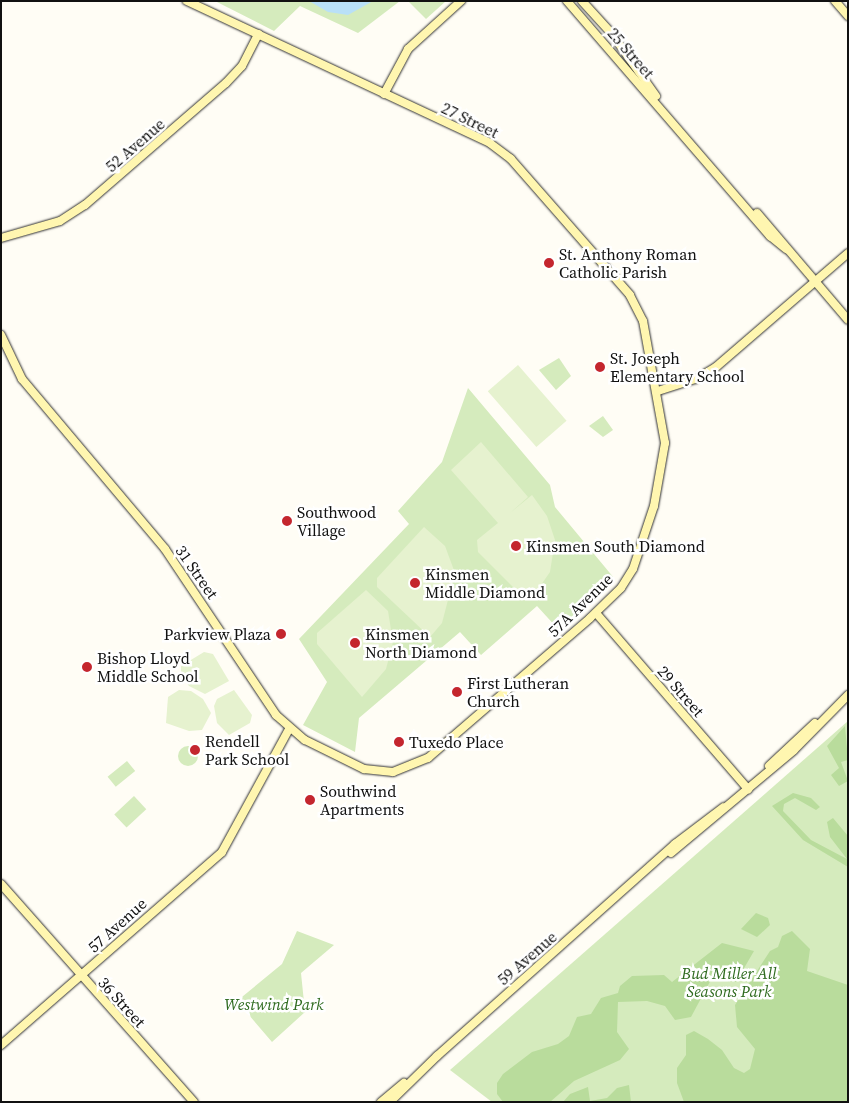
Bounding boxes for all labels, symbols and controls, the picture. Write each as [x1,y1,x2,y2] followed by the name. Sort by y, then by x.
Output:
[604,24,658,82] street label: 25 Street
[438,98,502,142] street label: 27 Street
[101,114,169,176] street label: 52 Avenue
[559,244,697,282] place label: St. Anthony Roman Catholic Parish
[543,257,555,269] marker: St. Anthony Roman Catholic Parish
[610,348,744,386] place label: St. Joseph Elementary School
[594,361,606,373] marker: St. Joseph Elementary School
[297,502,376,540] place label: Southwood Village
[281,515,293,527] marker: Southwood Village
[526,536,705,556] place label: Kinsmen South Diamond
[510,540,522,552] marker: Kinsmen South Diamond
[172,541,222,603] street label: 31 Street
[425,564,545,602] place label: Kinsmen Middle Diamond
[544,569,616,641] street label: 57A Avenue
[409,577,421,589] marker: Kinsmen Middle Diamond
[164,624,271,644] place label: Parkview Plaza
[365,624,477,662] place label: Kinsmen North Diamond
[275,628,287,640] marker: Parkview Plaza
[349,637,361,649] marker: Kinsmen North Diamond
[97,648,199,686] place label: Bishop Lloyd Middle School
[81,661,93,673] marker: Bishop Lloyd Middle School
[654,662,708,720] street label: 29 Street
[467,673,569,711] place label: First Lutheran Church
[451,686,463,698] marker: First Lutheran Church
[205,731,289,769] place label: Rendell Park School
[409,732,504,752] place label: Tuxedo Place
[393,736,405,748] marker: Tuxedo Place
[189,744,201,756] marker: Rendell Park School
[320,781,404,819] place label: Southwind Apartments
[304,794,316,806] marker: Southwind Apartments
[84,894,150,956] street label: 57 Avenue
[493,927,561,989] street label: 59 Avenue
[681,963,777,1001] park label: Bud Miller All Seasons Park
[94,973,150,1031] street label: 36 Street
[224,994,324,1014] park label: Westwind Park

